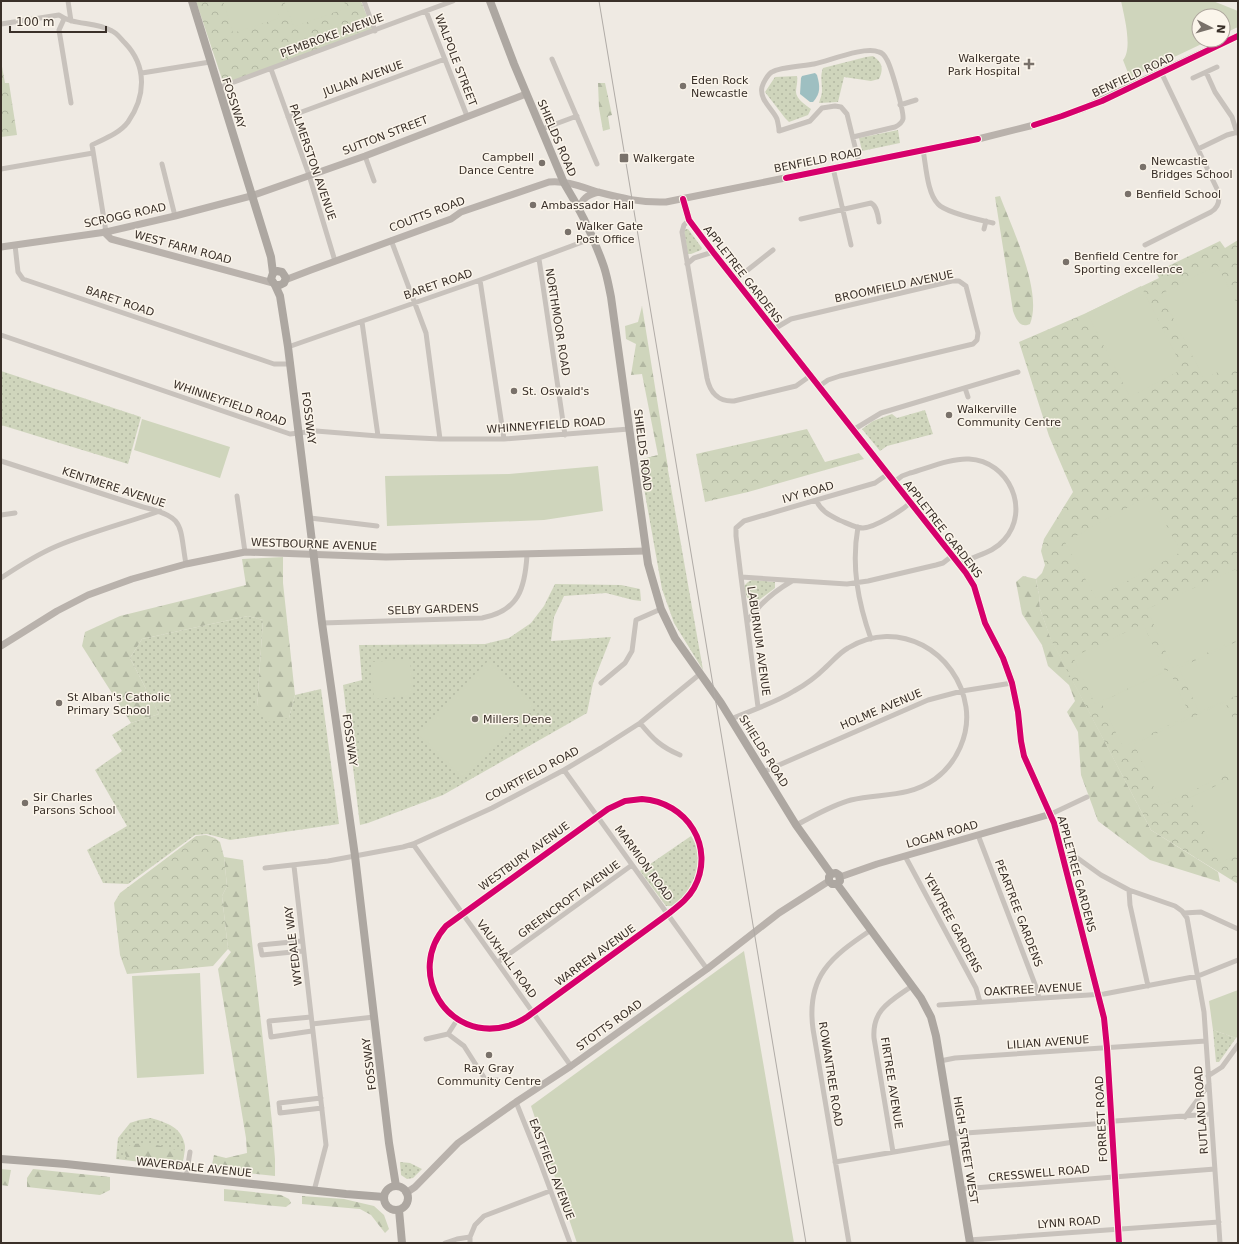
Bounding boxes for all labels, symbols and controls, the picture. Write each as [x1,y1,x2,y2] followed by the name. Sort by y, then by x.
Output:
[10,8,106,34] scale bar
[1191,8,1231,48] north arrow
[279,11,386,60] street label: PEMBROKE AVENUE
[432,12,479,108] street label: WALPOLE STREET
[16,15,54,29] text: 100 m
[1214,24,1227,34] text: N
[1090,51,1176,100] street label: BENFIELD ROAD
[948,52,1020,78] place label: Walkergate Park Hospital
[320,58,405,99] street label: JULIAN AVENUE
[1023,58,1035,70] marker: Walkergate Park Hospital
[691,74,749,100] place label: Eden Rock Newcastle
[219,76,248,130] street label: FOSSWAY
[678,81,688,91] marker: Eden Rock Newcastle
[534,98,579,179] street label: SHIELDS ROAD
[286,102,339,222] street label: PALMERSTON AVENUE
[341,113,430,158] street label: SUTTON STREET
[773,146,863,175] street label: BENFIELD ROAD
[459,151,534,177] place label: Campbell Dance Centre
[618,152,630,164] marker: Walkergate
[633,152,695,165] place label: Walkergate
[1151,155,1233,181] place label: Newcastle Bridges School
[537,158,547,168] marker: Campbell Dance Centre
[1138,162,1148,172] marker: Newcastle Bridges School
[1136,188,1221,201] place label: Benfield School
[1123,189,1133,199] marker: Benfield School
[387,194,467,235] street label: COUTTS ROAD
[541,199,634,212] place label: Ambassador Hall
[83,200,167,231] street label: SCROGG ROAD
[528,200,538,210] marker: Ambassador Hall
[576,220,643,246] place label: Walker Gate Post Office
[701,223,785,326] street label: APPLETREE GARDENS
[563,227,573,237] marker: Walker Gate Post Office
[133,228,233,267] street label: WEST FARM ROAD
[1074,250,1183,276] place label: Benfield Centre for Sporting excellence
[1061,257,1071,267] marker: Benfield Centre for Sporting excellence
[402,267,474,302] street label: BARET ROAD
[543,267,572,377] street label: NORTHMOOR ROAD
[834,268,955,305] street label: BROOMFIELD AVENUE
[84,284,156,319] street label: BARET ROAD
[171,378,288,429] street label: WHINNEYFIELD ROAD
[522,385,589,398] place label: St. Oswald's
[509,386,519,396] marker: St. Oswald's
[299,391,318,445] street label: FOSSWAY
[957,403,1061,429] place label: Walkerville Community Centre
[631,408,654,492] street label: SHIELDS ROAD
[944,410,954,420] marker: Walkerville Community Centre
[486,415,606,436] street label: WHINNEYFIELD ROAD
[60,465,167,510] street label: KENTMERE AVENUE
[901,478,985,581] street label: APPLETREE GARDENS
[781,479,835,506] street label: IVY ROAD
[251,536,377,553] street label: WESTBOURNE AVENUE
[744,585,773,697] street label: LABURNUM AVENUE
[387,601,479,618] street label: SELBY GARDENS
[838,686,924,733] street label: HOLME AVENUE
[67,691,170,717] place label: St Alban's Catholic Primary School
[54,698,64,708] marker: St Alban's Catholic Primary School
[339,713,360,767] street label: FOSSWAY
[483,713,551,726] place label: Millers Dene
[736,713,791,790] street label: SHIELDS ROAD
[470,714,480,724] marker: Millers Dene
[483,744,581,805] street label: COURTFIELD ROAD
[33,791,116,817] place label: Sir Charles Parsons School
[20,798,30,808] marker: Sir Charles Parsons School
[1055,815,1098,934] street label: APPLETREE GARDENS
[905,818,980,851] street label: LOGAN ROAD
[476,819,572,894] street label: WESTBURY AVENUE
[612,823,675,903] street label: MARMION ROAD
[516,858,623,941] street label: GREENCROFT AVENUE
[992,858,1045,969] street label: PEARTREE GARDENS
[920,870,984,975] street label: YEWTREE GARDENS
[282,905,305,987] street label: WYEDALE WAY
[474,918,539,1001] street label: VAUXHALL ROAD
[553,922,638,989] street label: WARREN AVENUE
[983,980,1083,999] street label: OAKTREE AVENUE
[574,997,645,1054] street label: STOTTS ROAD
[816,1021,845,1128] street label: ROWANTREE ROAD
[1006,1033,1090,1052] street label: LILIAN AVENUE
[878,1036,905,1130] street label: FIRTREE AVENUE
[360,1037,379,1091] street label: FOSSWAY
[484,1050,494,1060] marker: Ray Gray Community Centre
[437,1062,541,1088] place label: Ray Gray Community Centre
[1192,1065,1211,1155] street label: RUTLAND ROAD
[1093,1075,1110,1163] street label: FORREST ROAD
[951,1095,980,1205] street label: HIGH STREET WEST
[526,1117,577,1222] street label: EASTFIELD AVENUE
[136,1155,252,1180] street label: WAVERDALE AVENUE
[988,1163,1090,1184] street label: CRESSWELL ROAD
[1037,1214,1101,1231] street label: LYNN ROAD

